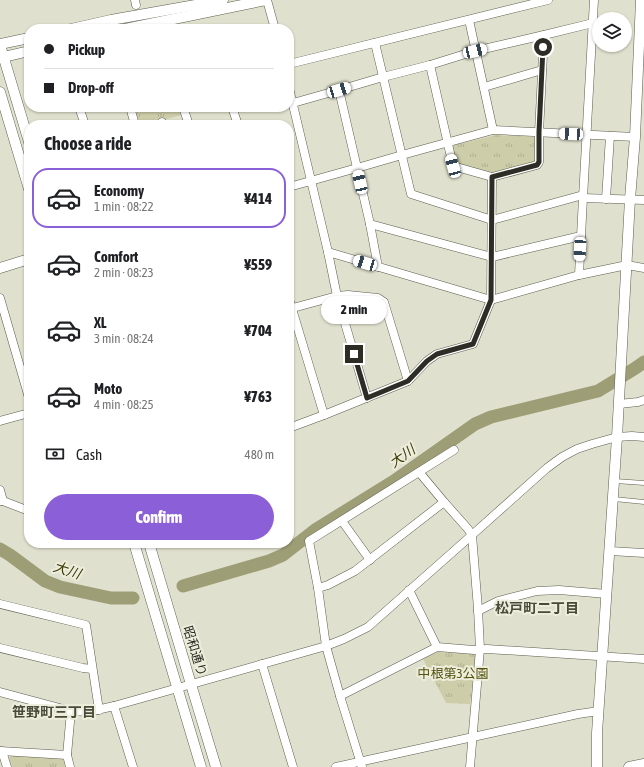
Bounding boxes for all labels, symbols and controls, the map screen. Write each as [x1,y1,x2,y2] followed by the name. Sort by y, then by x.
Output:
[592,12,632,52] map controls
[592,12,632,52] button: layers
[534,38,552,56] route start
[68,41,105,58] text: Pickup
[462,42,488,60] car
[68,79,114,96] text: Drop-off
[326,81,352,99] car
[559,127,583,141] car
[44,133,132,154] text: Choose a ride
[444,153,462,179] car
[351,169,369,195] car
[46,180,82,216] icon: car
[94,182,144,199] text: Economy
[244,190,272,207] text: ¥414
[94,199,154,214] text: 1 min · 08:22
[573,237,587,261] car
[46,246,82,282] icon: car
[94,248,138,265] text: Comfort
[352,254,378,272] car
[244,256,272,273] text: ¥559
[94,265,154,280] text: 2 min · 08:23
[321,296,387,324] callout: 2 min
[341,302,367,317] text: 2 min
[46,312,82,348] icon: car
[94,314,107,331] text: XL
[244,322,272,339] text: ¥704
[94,331,154,346] text: 3 min · 08:24
[345,345,363,363] route end
[46,378,82,414] icon: car
[94,380,122,397] text: Moto
[244,388,272,405] text: ¥763
[94,397,154,412] text: 4 min · 08:25
[386,440,420,471] water label: 大川
[44,443,66,465] icon: cash
[76,446,102,463] text: Cash
[245,447,274,462] text: 480 m
[44,494,274,540] button: Confirm
[51,558,85,583] water label: 大川
[495,600,579,616] district label: 松戸町二丁目
[180,624,210,678] street label: 昭和通り
[417,666,489,681] park label: 中根第3公園
[12,704,96,720] district label: 笹野町三丁目

